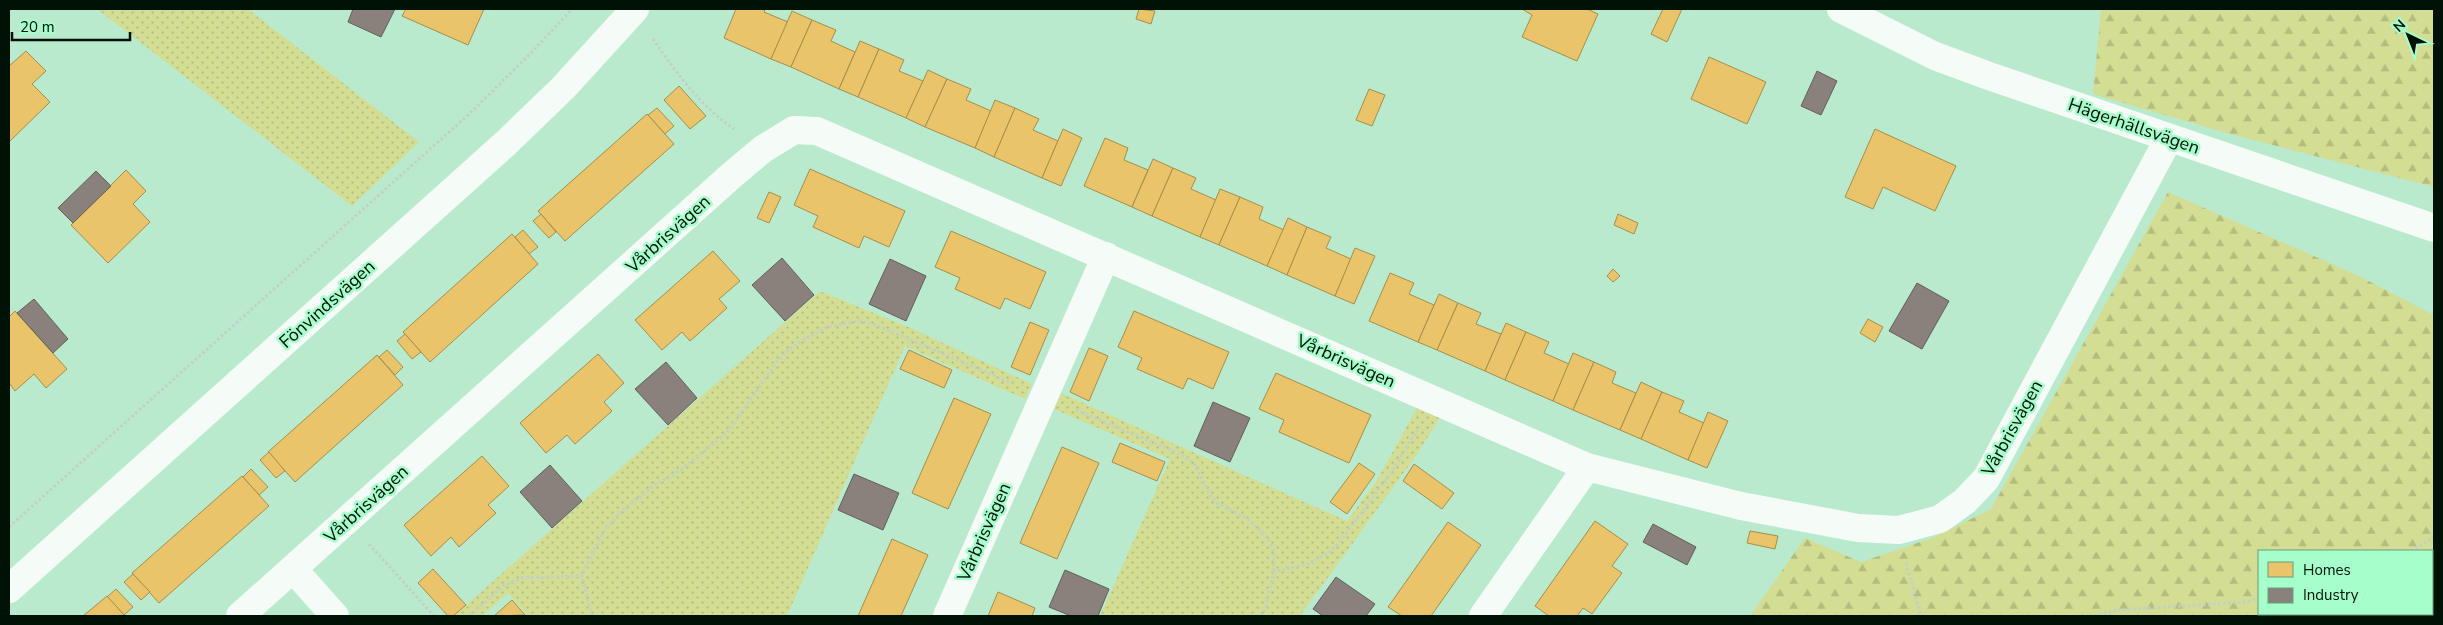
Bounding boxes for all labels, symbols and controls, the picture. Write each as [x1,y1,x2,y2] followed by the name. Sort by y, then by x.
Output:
[12,10,130,42] scale bar
[2383,10,2433,60] north arrow
[2389,15,2410,36] text: N
[20,17,55,37] text: 20 m
[2065,92,2203,160] street label: Hägerhällsvägen
[620,190,715,279] street label: Vårbrisvägen
[274,255,380,353] street label: Fönvindsvägen
[1292,328,1399,394] street label: Vårbrisvägen
[1975,376,2048,481] street label: Vårbrisvägen
[318,460,413,549] street label: Vårbrisvägen
[951,479,1017,586] street label: Vårbrisvägen
[2258,550,2433,615] legend
[2303,560,2351,580] text: Homes
[2303,585,2359,605] text: Industry

